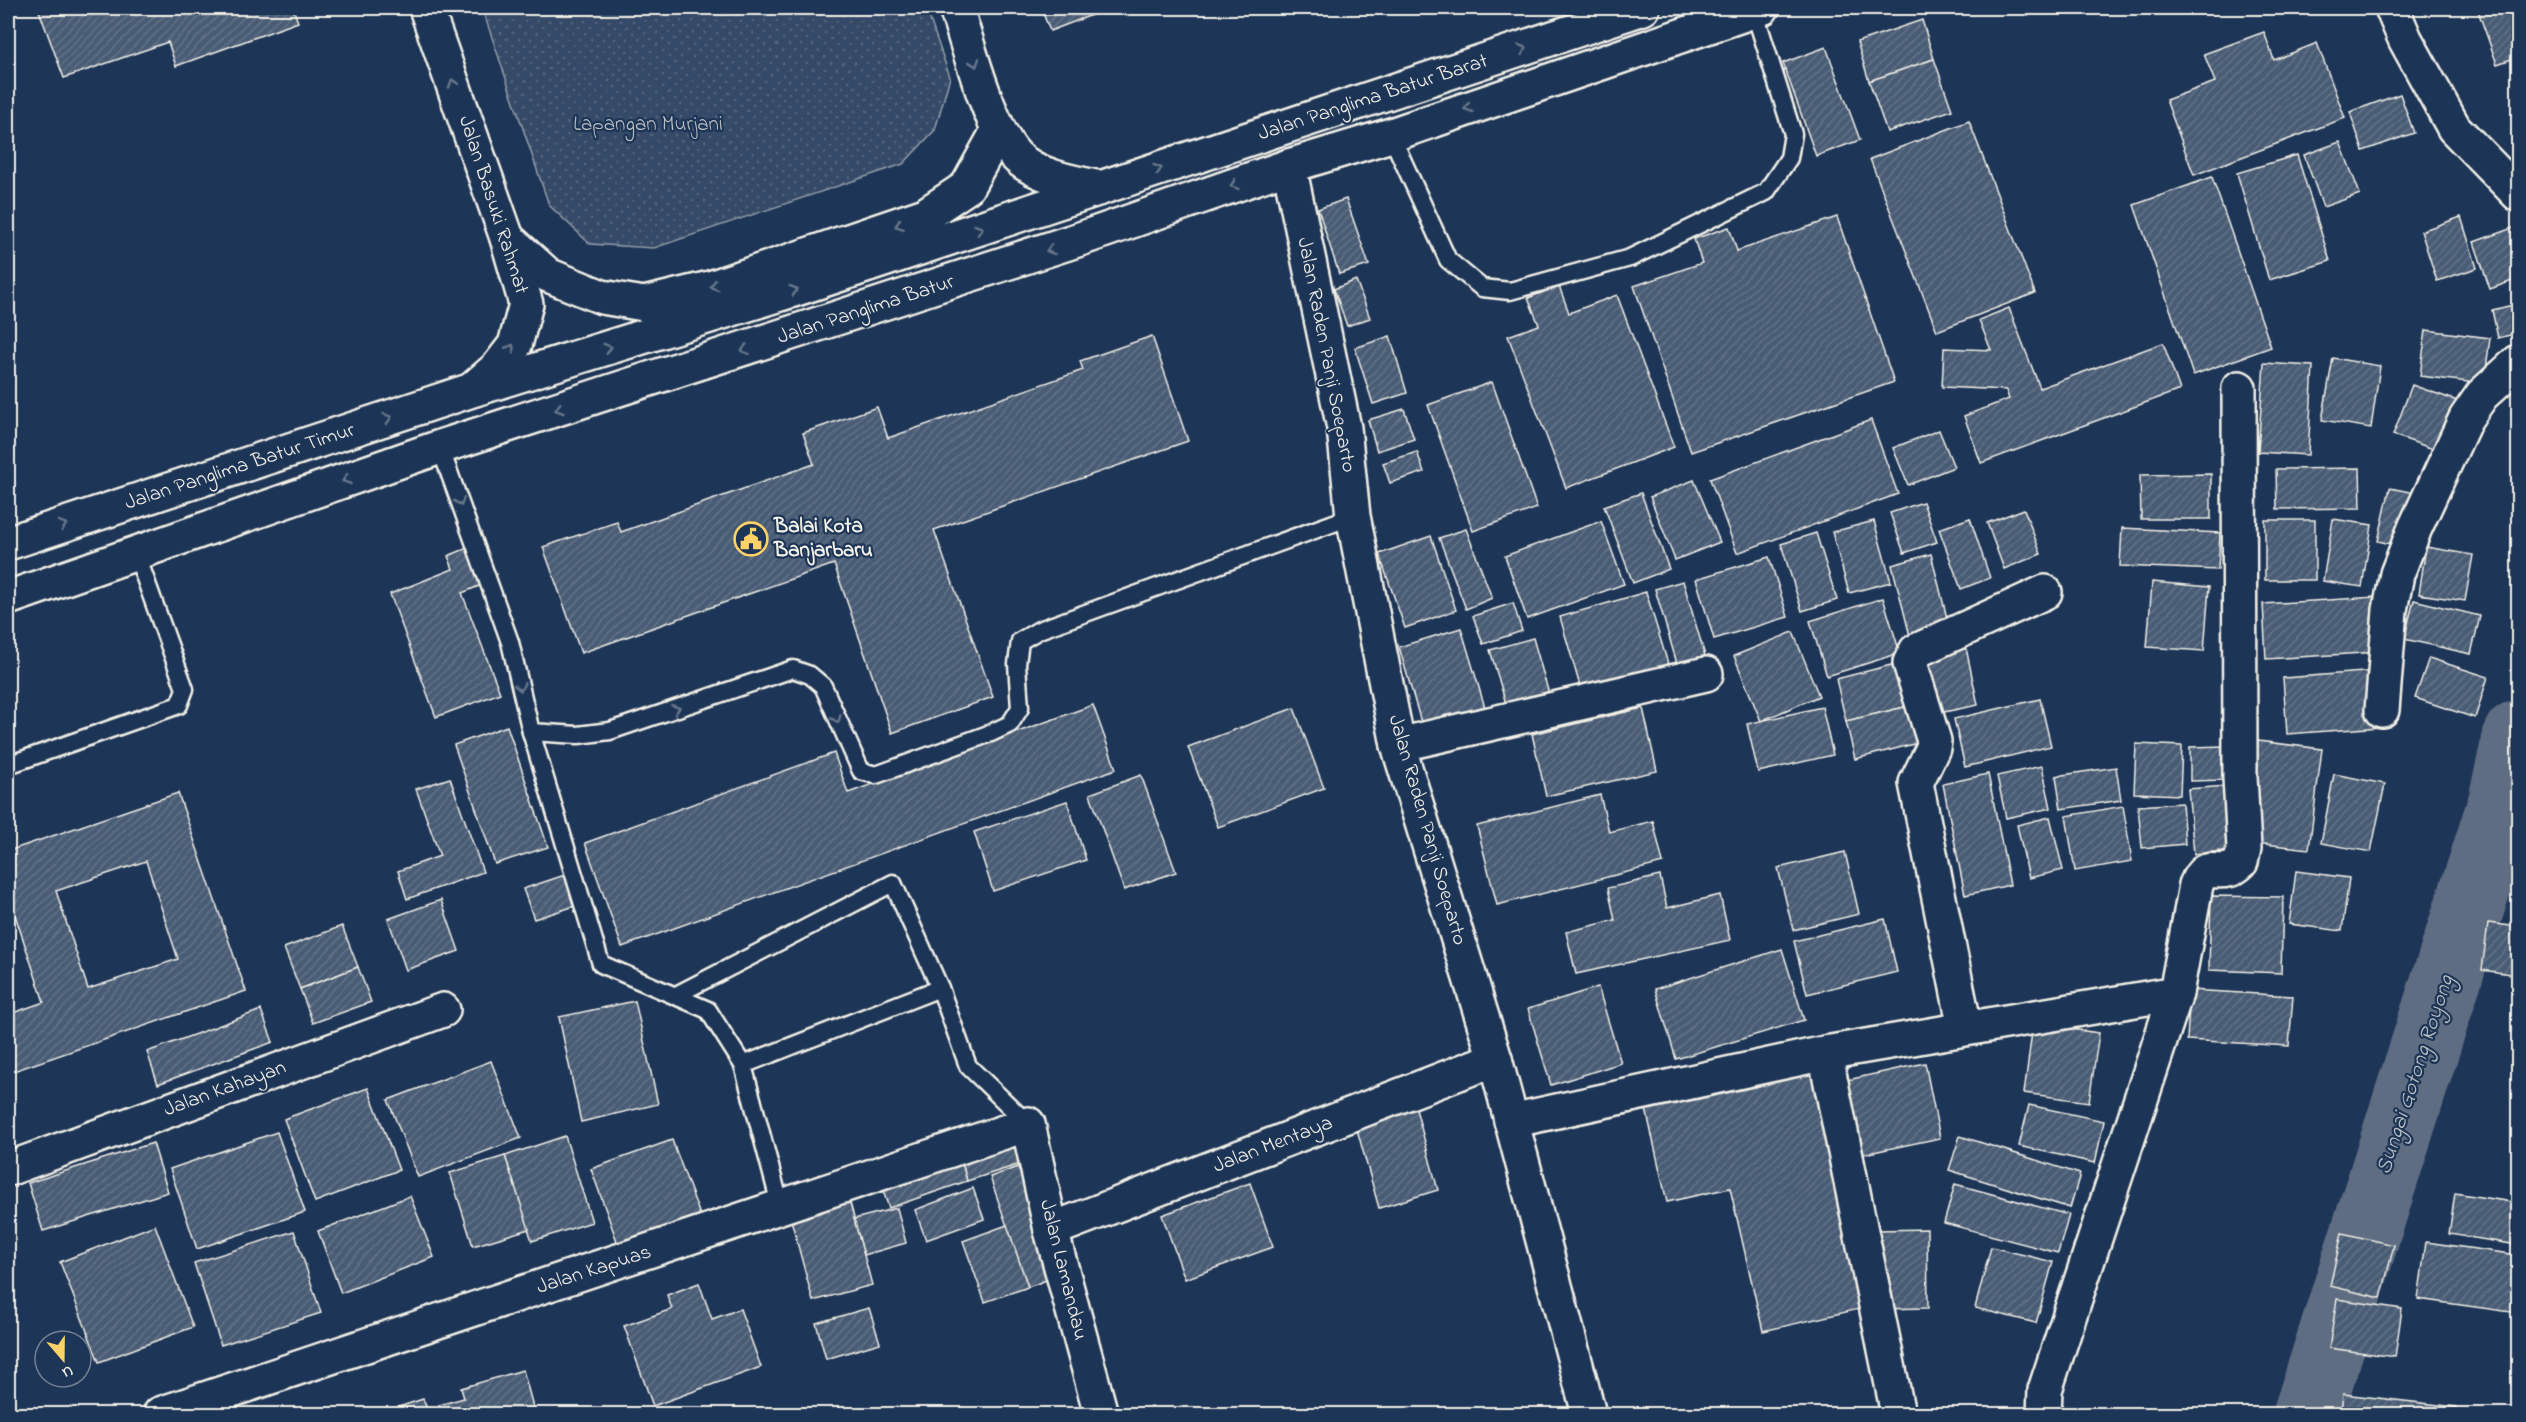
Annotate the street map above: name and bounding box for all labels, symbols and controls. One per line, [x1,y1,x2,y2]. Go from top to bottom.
one-way arrow [1517,43,1527,56]
street label: Jalan Panglima Batur Barat [1254,47,1492,151]
one-way arrow [967,57,980,68]
one-way arrow [448,79,461,89]
one-way arrow [1463,101,1474,114]
park label: Lapangan Murjani [573,110,723,142]
street label: Jalan Basuki Rahmat [450,112,536,298]
one-way arrow [1152,164,1163,177]
one-way arrow [1229,178,1240,191]
one-way arrow [895,218,906,230]
one-way arrow [973,224,984,236]
street label: Jalan Raden Panji Soeparto [1289,235,1364,475]
one-way arrow [1045,242,1056,255]
street label: Jalan Panglima Batur [774,267,959,355]
one-way arrow [709,279,720,291]
one-way arrow [788,285,799,297]
one-way arrow [740,342,751,355]
one-way arrow [602,343,613,355]
one-way arrow [504,344,516,354]
one-way arrow [554,402,565,414]
one-way arrow [382,412,393,425]
street label: Jalan Panglima Batur Timur [121,415,360,520]
one-way arrow [341,472,351,485]
one-way arrow [452,496,465,507]
place label: Balai Kota Banjarbaru [773,512,873,566]
one-way arrow [57,520,68,532]
public building icon: Balai Kota Banjarbaru [733,521,769,557]
one-way arrow [513,682,526,692]
one-way arrow [670,703,680,716]
street label: Jalan Raden Panji Soeparto [1380,711,1474,949]
one-way arrow [830,712,842,723]
water label: Sungai Gotong Royong [2369,970,2464,1179]
street label: Jalan Kahayan [160,1053,291,1127]
street label: Jalan Mentaya [1209,1108,1338,1183]
street label: Jalan Lamandau [1031,1196,1095,1344]
street label: Jalan Kapuas [533,1237,655,1303]
north arrow [33,1329,93,1389]
text: U [59,1358,76,1384]

